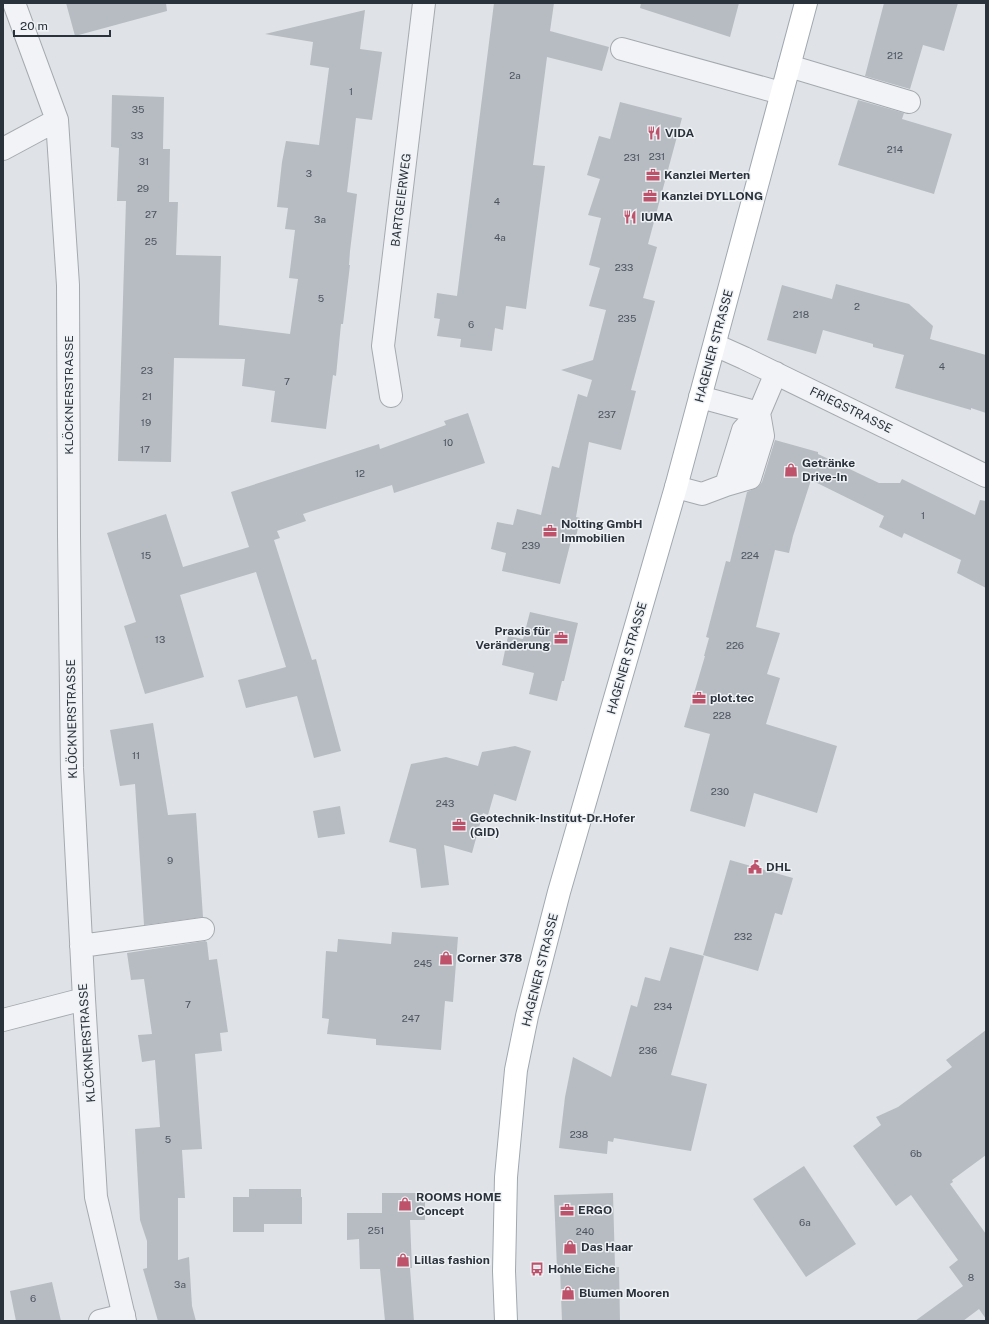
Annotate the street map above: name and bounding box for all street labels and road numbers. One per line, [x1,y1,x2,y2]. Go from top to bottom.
street label: BARTGEIERWEG [388,152,414,248]
street label: HAGENER STRASSE [692,288,736,404]
street label: KLÖCKNERSTRASSE [62,335,76,455]
street label: FRIEGSTRASSE [808,384,894,436]
street label: HAGENER STRASSE [604,600,650,716]
street label: KLÖCKNERSTRASSE [64,659,80,779]
street label: HAGENER STRASSE [519,912,561,1028]
street label: KLÖCKNERSTRASSE [76,983,98,1103]

